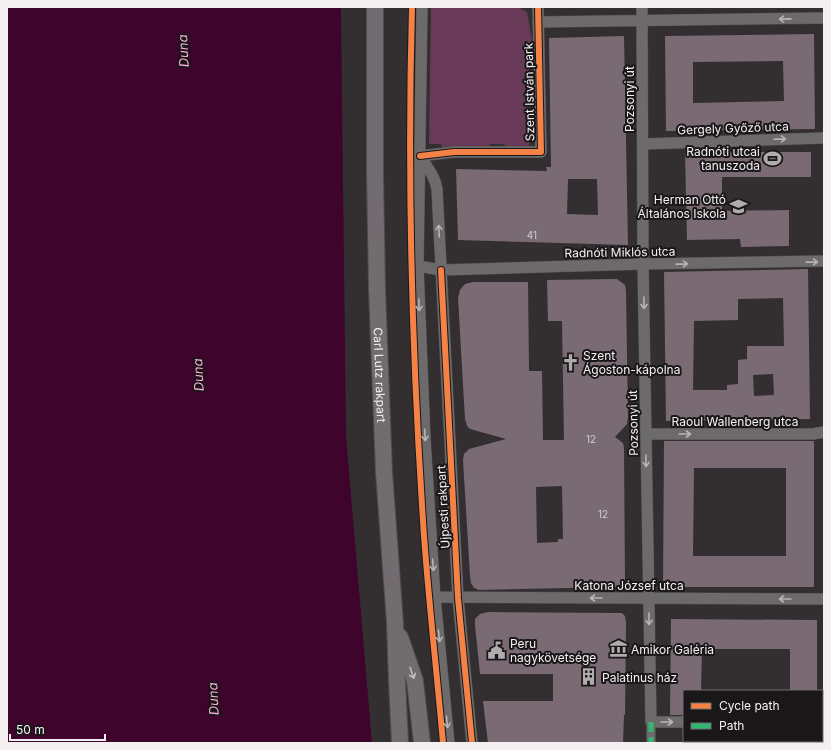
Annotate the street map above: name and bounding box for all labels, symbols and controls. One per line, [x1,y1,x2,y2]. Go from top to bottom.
one-way arrow [779,15,792,22]
water label: Duna [174,34,192,68]
street label: Szent István park [521,42,537,141]
street label: Pozsonyi út [622,66,637,132]
street label: Gergely Győző utca [677,119,789,137]
one-way arrow [773,136,786,143]
place label: Radnóti utcai tanuszoda [686,144,760,173]
sports icon: Radnóti utcai tanuszoda [763,148,783,168]
place label: Herman Ottó Általános Iskola [638,192,726,221]
school or university icon: Herman Ottó Általános Iskola [729,196,749,216]
one-way arrow [436,225,443,238]
house number: 41 [527,229,537,241]
street label: Radnóti Miklós utca [564,244,676,260]
one-way arrow [805,258,818,265]
one-way arrow [675,260,688,268]
one-way arrow [640,296,648,309]
one-way arrow [416,298,423,311]
street label: Carl Lutz rakpart [371,327,390,423]
place label: Szent Ágoston-kápolna [583,348,680,377]
church icon: Szent Ágoston-kápolna [560,352,580,372]
water label: Duna [189,358,207,392]
street label: Pozsonyi út [625,390,641,456]
street label: Raoul Wallenberg utca [672,414,798,429]
one-way arrow [421,428,428,441]
one-way arrow [678,430,691,438]
house number: 12 [586,433,596,445]
one-way arrow [642,454,650,467]
street label: Újpesti rakpart [433,465,453,549]
house number: 12 [598,508,608,520]
one-way arrow [429,558,436,571]
street label: Katona József utca [574,578,684,593]
one-way arrow [590,594,603,602]
one-way arrow [779,595,792,603]
one-way arrow [645,612,653,625]
one-way arrow [435,629,442,642]
place label: Peru nagykövetsége [510,636,596,665]
museum icon: Amikor Galéria [608,639,628,659]
public building icon: Peru nagykövetsége [487,640,507,660]
place label: Amikor Galéria [631,642,714,657]
one-way arrow [409,666,417,678]
building icon: Palatinus ház [579,667,599,687]
place label: Palatinus ház [602,670,677,685]
water label: Duna [204,682,222,716]
legend [683,690,823,742]
text: Cycle path [719,698,780,713]
one-way arrow [443,715,451,728]
scale bar [10,716,105,742]
one-way arrow [660,718,673,726]
text: Path [719,718,744,733]
text: 50 m [16,722,45,737]

